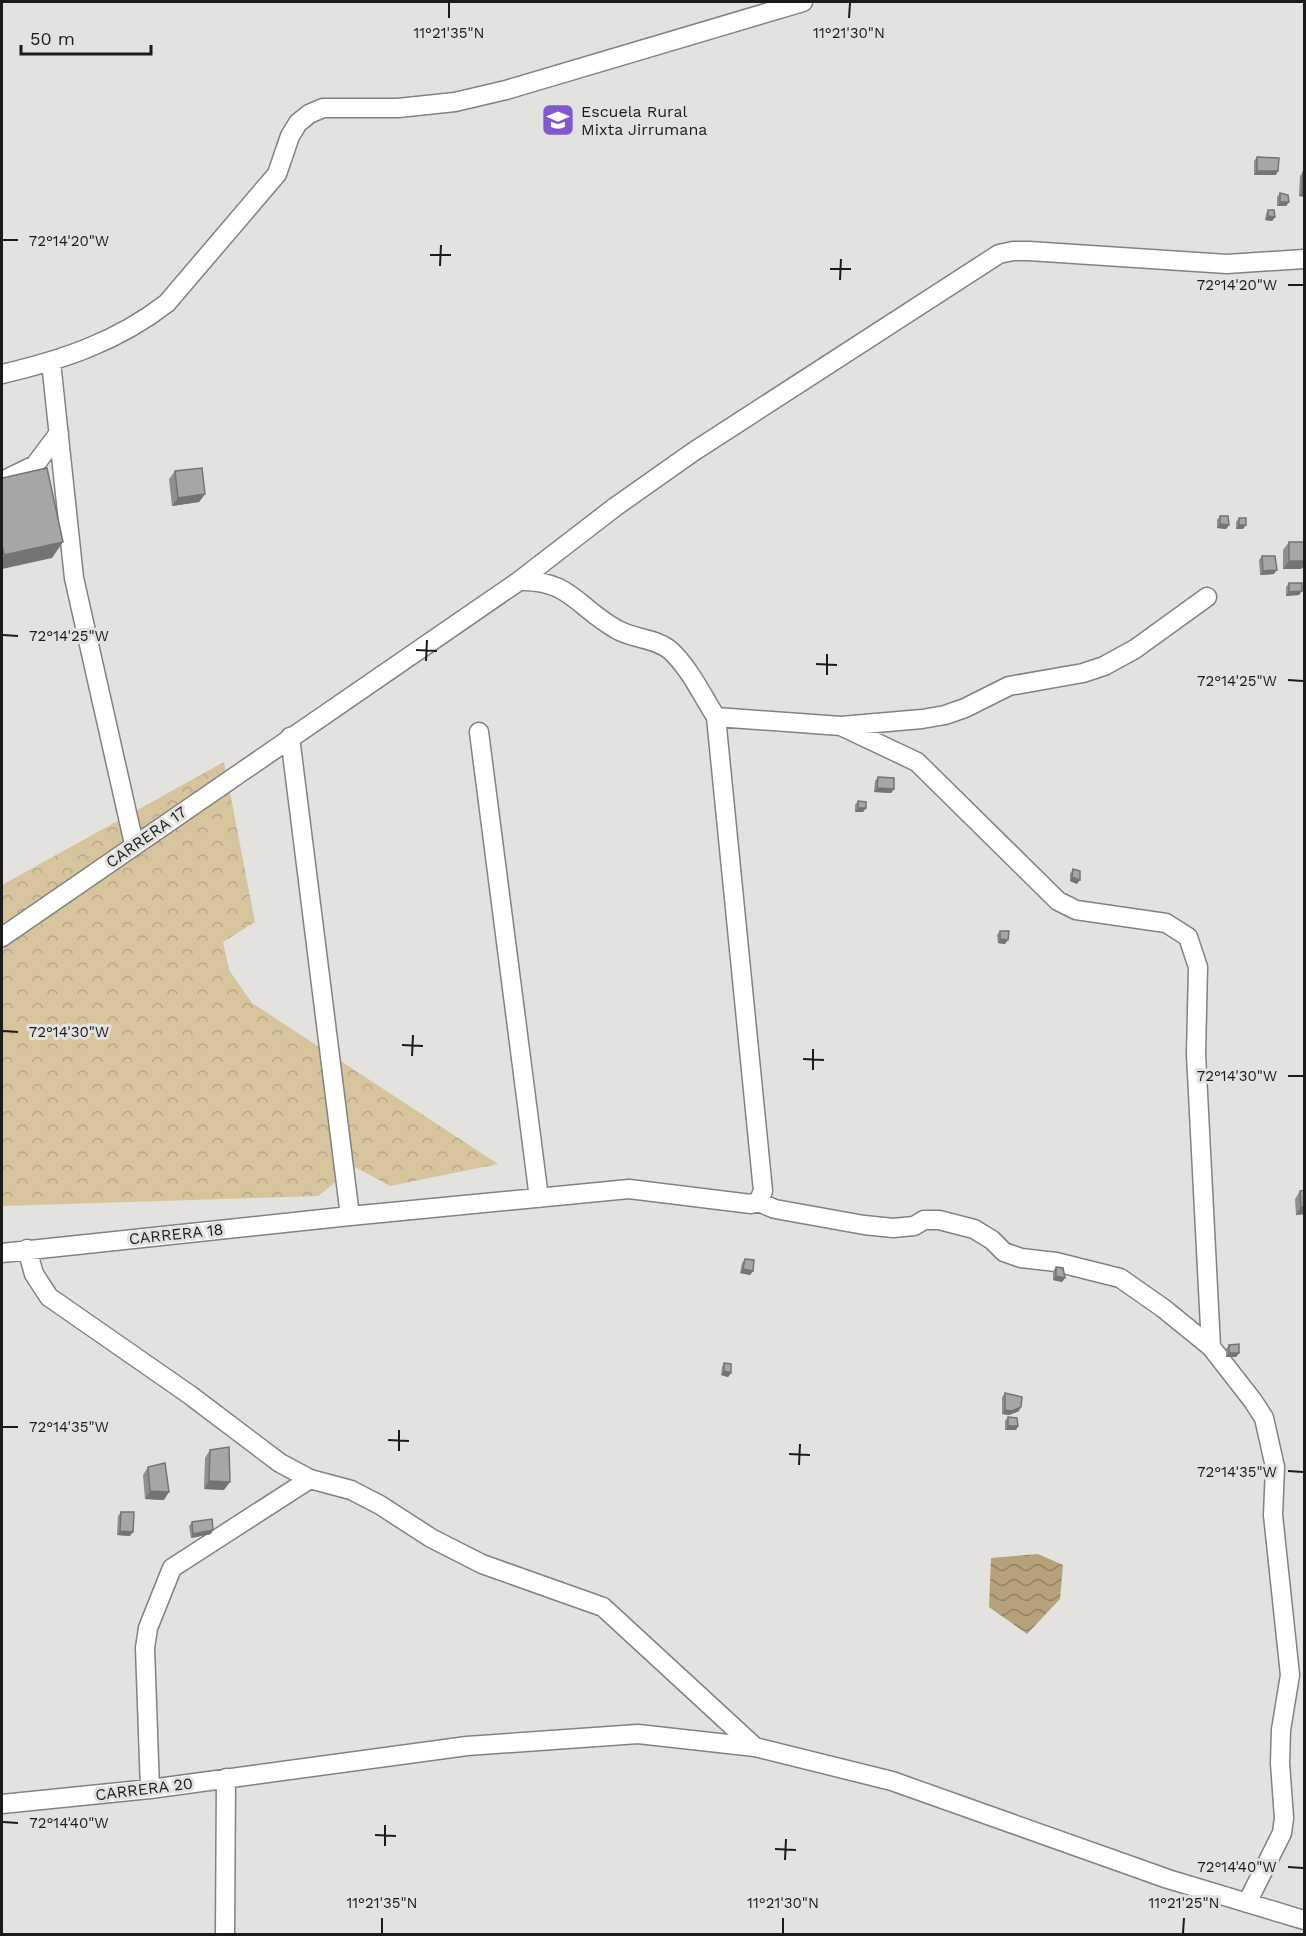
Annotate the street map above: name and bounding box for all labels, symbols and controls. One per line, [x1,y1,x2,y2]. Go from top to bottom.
scale bar [21,18,152,56]
text: 11°21'35"N [413,24,485,42]
text: 11°21'30"N [813,24,885,42]
text: 50 m [30,28,75,49]
school or university icon: Escuela Rural Mixta Jirrumana [540,102,576,138]
place label: Escuela Rural Mixta Jirrumana [581,102,707,139]
text: 72°14'20"W [29,232,109,250]
text: 72°14'20"W [1197,276,1277,294]
text: 72°14'25"W [29,627,109,645]
text: 72°14'25"W [1197,672,1277,690]
street label: CARRERA 17 [102,802,190,872]
text: 72°14'30"W [29,1023,109,1041]
text: 72°14'30"W [1197,1067,1277,1085]
street label: CARRERA 18 [128,1220,224,1248]
text: 72°14'35"W [29,1418,109,1436]
text: 72°14'35"W [1197,1463,1277,1481]
street label: CARRERA 20 [94,1774,194,1804]
text: 72°14'40"W [29,1814,109,1832]
text: 72°14'40"W [1197,1858,1277,1876]
text: 11°21'35"N [346,1894,418,1912]
text: 11°21'30"N [747,1894,819,1912]
text: 11°21'25"N [1148,1894,1220,1912]

